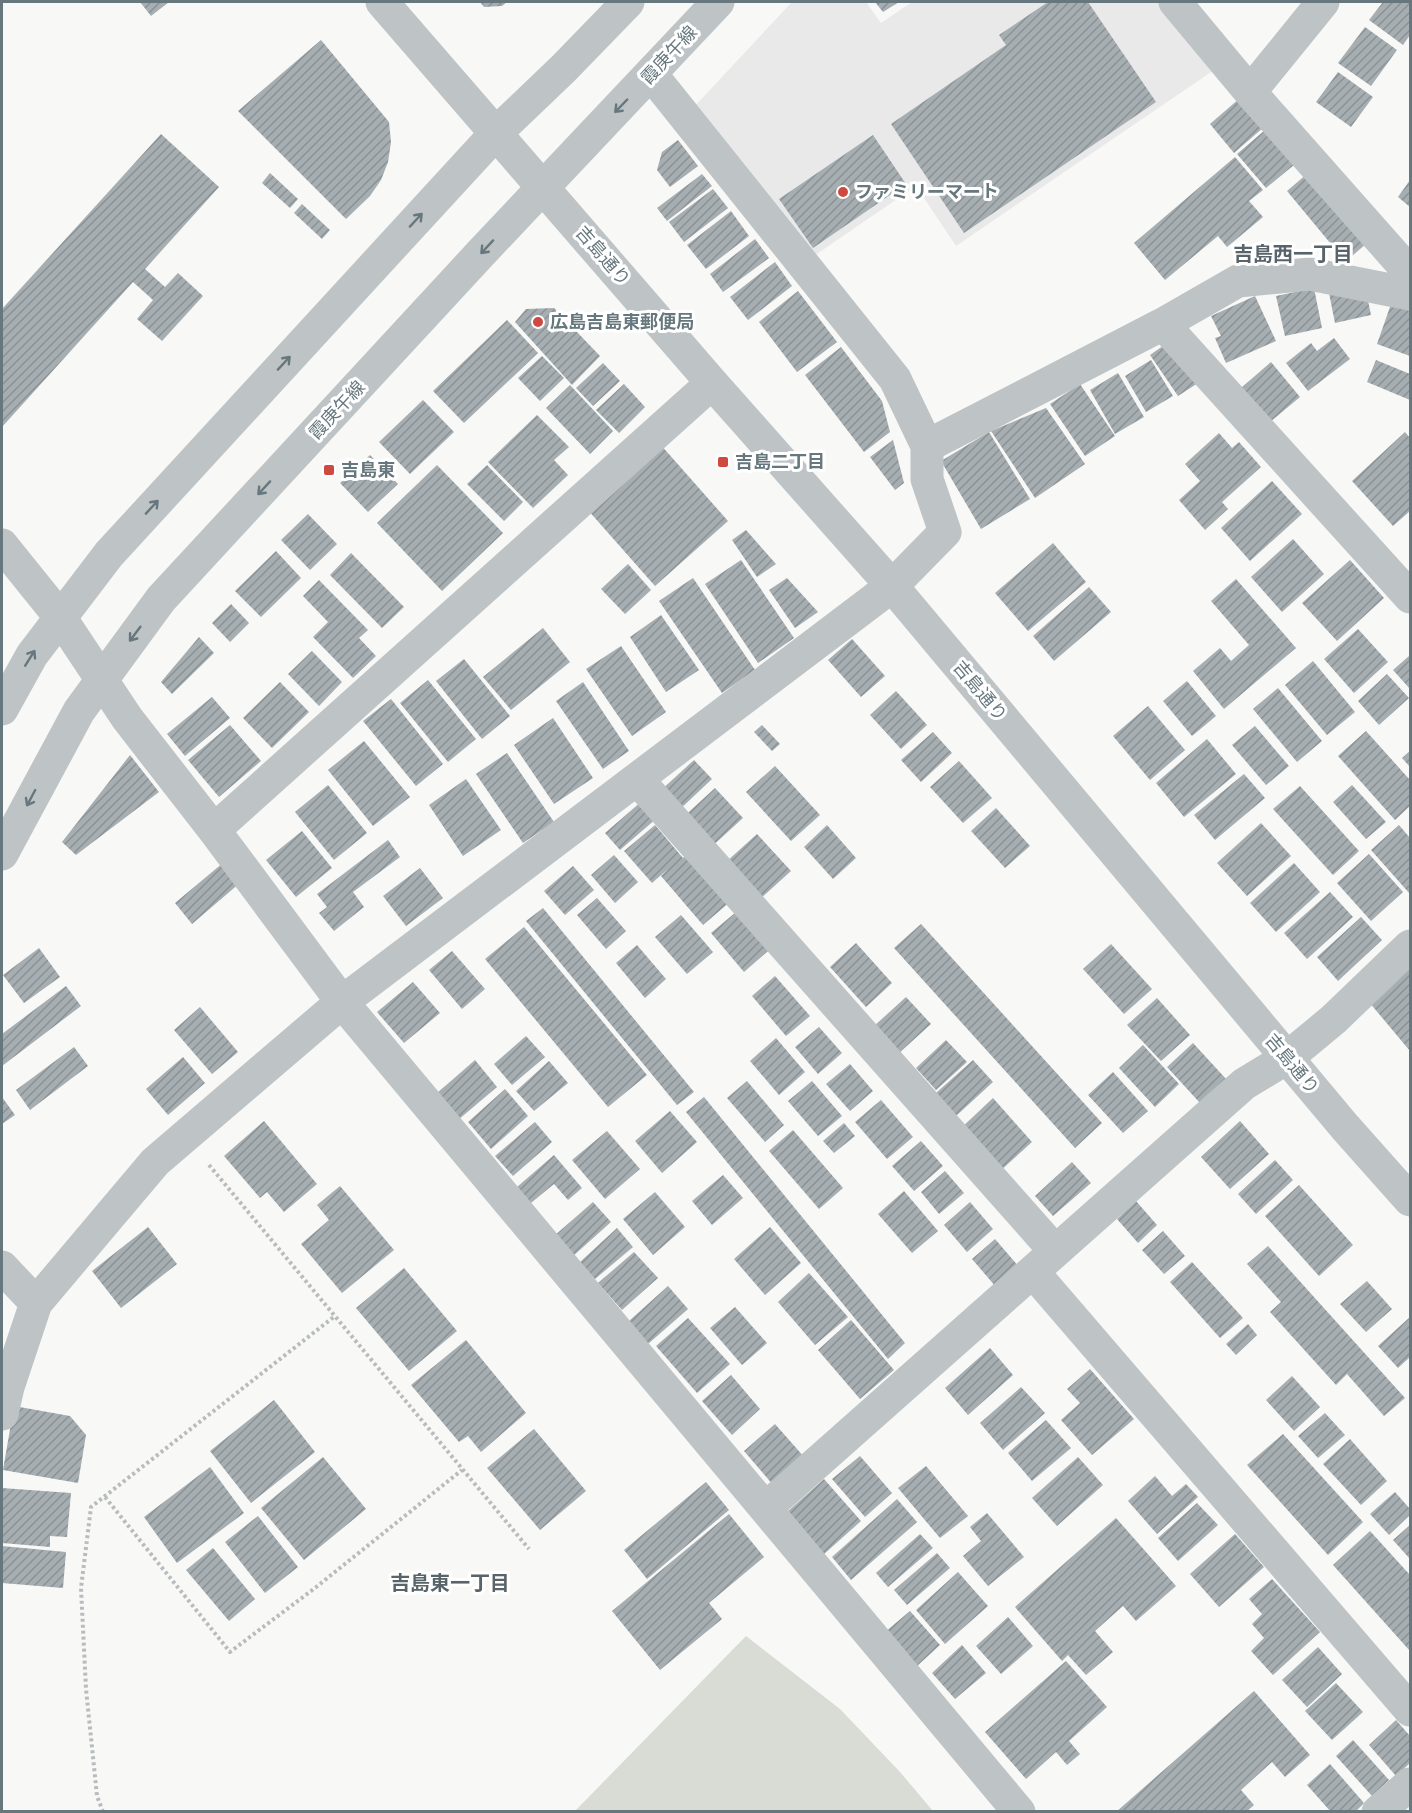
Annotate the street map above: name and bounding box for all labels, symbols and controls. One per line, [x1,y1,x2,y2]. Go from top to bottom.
street label: 霞庚午線 [636,21,702,89]
one-way arrow [614,98,628,113]
place label: ファミリーマート [855,181,999,203]
marker: ファミリーマート [836,185,850,199]
one-way arrow [409,212,423,227]
street label: 吉島通り [571,222,635,290]
one-way arrow [480,240,494,255]
district label: 吉島西一丁目 [1233,242,1353,266]
place label: 広島吉島東郵便局 [550,311,694,333]
marker: 広島吉島東郵便局 [531,315,545,329]
one-way arrow [277,356,291,371]
street label: 霞庚午線 [304,376,370,444]
place label: 吉島二丁目 [735,451,825,473]
marker: 吉島二丁目 [716,455,730,469]
place label: 吉島東 [341,459,395,481]
marker: 吉島東 [322,463,336,477]
one-way arrow [257,480,271,495]
one-way arrow [145,499,159,514]
one-way arrow [129,626,142,642]
one-way arrow [24,650,37,667]
street label: 吉島通り [948,656,1012,726]
one-way arrow [25,789,36,807]
street label: 吉島通り [1260,1029,1324,1099]
district label: 吉島東一丁目 [390,1571,510,1595]

